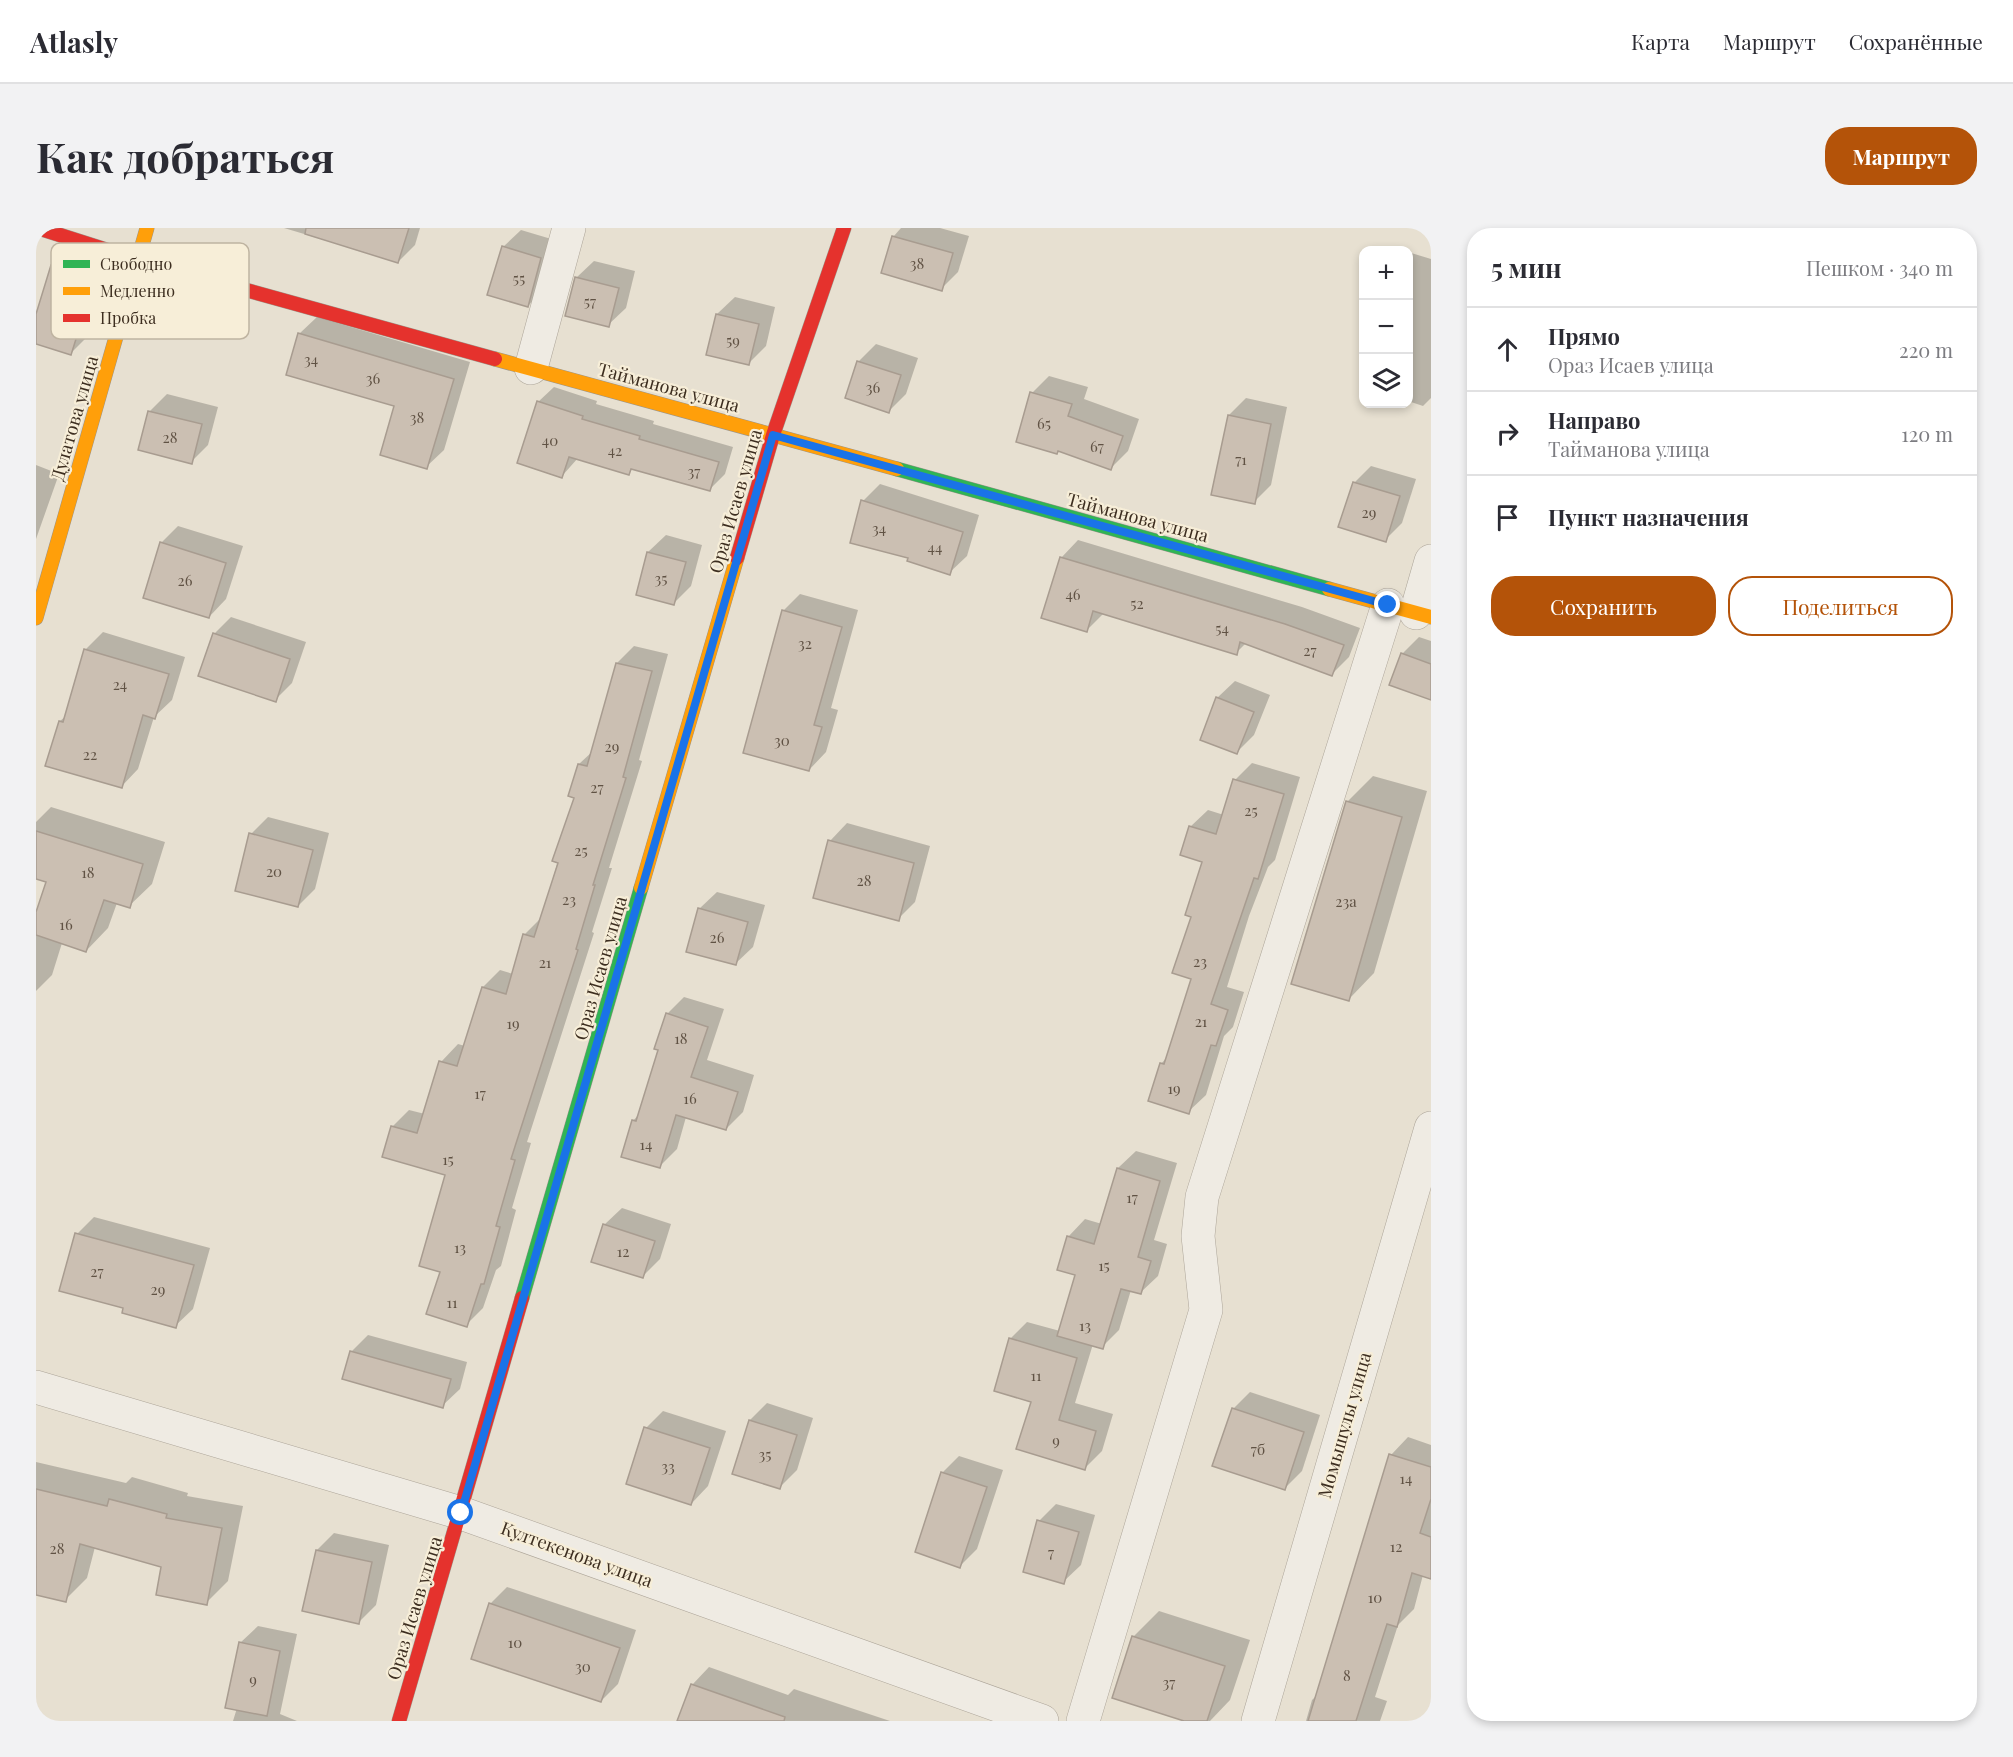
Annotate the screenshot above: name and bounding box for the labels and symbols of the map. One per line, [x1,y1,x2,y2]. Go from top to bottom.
legend [51,243,249,339]
text: Свободно [100,253,172,274]
house number: 38 [910,253,924,273]
house number: 55 [513,268,525,288]
text: Медленно [100,280,175,301]
house number: 57 [584,291,596,311]
text: Пробка [100,307,156,328]
house number: 59 [726,330,740,350]
house number: 34 [304,349,318,369]
street label: Дулатова улица [45,353,103,483]
street label: Тайманова улица [596,357,742,417]
house number: 36 [366,368,380,388]
house number: 36 [866,377,880,397]
house number: 38 [410,407,424,427]
house number: 65 [1037,413,1051,433]
street label: Ораз Исаев улица [703,426,767,576]
house number: 28 [163,427,178,447]
house number: 40 [542,430,558,450]
house number: 67 [1090,436,1104,456]
house number: 42 [608,440,622,460]
house number: 71 [1235,449,1247,469]
house number: 37 [688,461,700,481]
street label: Тайманова улица [1065,487,1211,547]
house number: 29 [1362,502,1376,522]
house number: 34 [872,518,886,538]
house number: 44 [928,537,942,557]
house number: 35 [655,568,668,588]
house number: 26 [178,570,193,590]
house number: 46 [1065,584,1081,604]
route end [1374,591,1400,617]
house number: 52 [1130,593,1144,613]
house number: 54 [1215,618,1229,638]
house number: 32 [798,633,812,653]
house number: 27 [1303,640,1317,660]
house number: 24 [113,674,127,694]
house number: 30 [774,730,790,750]
house number: 29 [605,736,619,756]
house number: 22 [83,744,97,764]
house number: 27 [590,777,604,797]
house number: 25 [1244,800,1258,820]
house number: 25 [574,840,588,860]
house number: 20 [266,861,282,881]
house number: 18 [81,862,95,882]
house number: 28 [857,870,872,890]
house number: 23 [562,889,576,909]
house number: 23а [1335,891,1357,911]
street label: Ораз Исаев улица [568,893,632,1043]
house number: 16 [59,914,73,934]
house number: 26 [710,927,725,947]
house number: 23 [1193,951,1207,971]
house number: 21 [539,952,552,972]
house number: 21 [1195,1011,1208,1031]
house number: 19 [506,1013,520,1033]
house number: 18 [674,1028,688,1048]
house number: 19 [1167,1078,1181,1098]
house number: 17 [474,1083,486,1103]
house number: 16 [683,1088,697,1108]
house number: 14 [640,1134,652,1154]
house number: 15 [442,1149,454,1169]
house number: 17 [1126,1187,1138,1207]
house number: 13 [454,1237,466,1257]
house number: 12 [617,1241,629,1261]
house number: 15 [1098,1255,1110,1275]
house number: 27 [90,1261,104,1281]
house number: 29 [151,1279,165,1299]
house number: 11 [446,1292,458,1312]
house number: 13 [1079,1315,1091,1335]
street label: Момышулы улица [1312,1349,1376,1501]
house number: 11 [1030,1365,1042,1385]
house number: 9 [1052,1430,1060,1450]
house number: 7б [1251,1439,1265,1459]
house number: 35 [759,1444,772,1464]
house number: 33 [661,1456,675,1476]
house number: 14 [1400,1468,1412,1488]
route start [447,1499,473,1525]
street label: Култекенова улица [498,1515,656,1593]
street label: Ораз Исаев улица [381,1533,447,1683]
house number: 12 [1390,1536,1402,1556]
house number: 28 [50,1538,65,1558]
house number: 7 [1048,1542,1054,1562]
house number: 10 [1368,1587,1382,1607]
house number: 10 [508,1632,522,1652]
house number: 30 [575,1656,591,1676]
house number: 8 [1343,1665,1351,1685]
house number: 9 [249,1669,257,1689]
house number: 37 [1163,1672,1175,1692]

